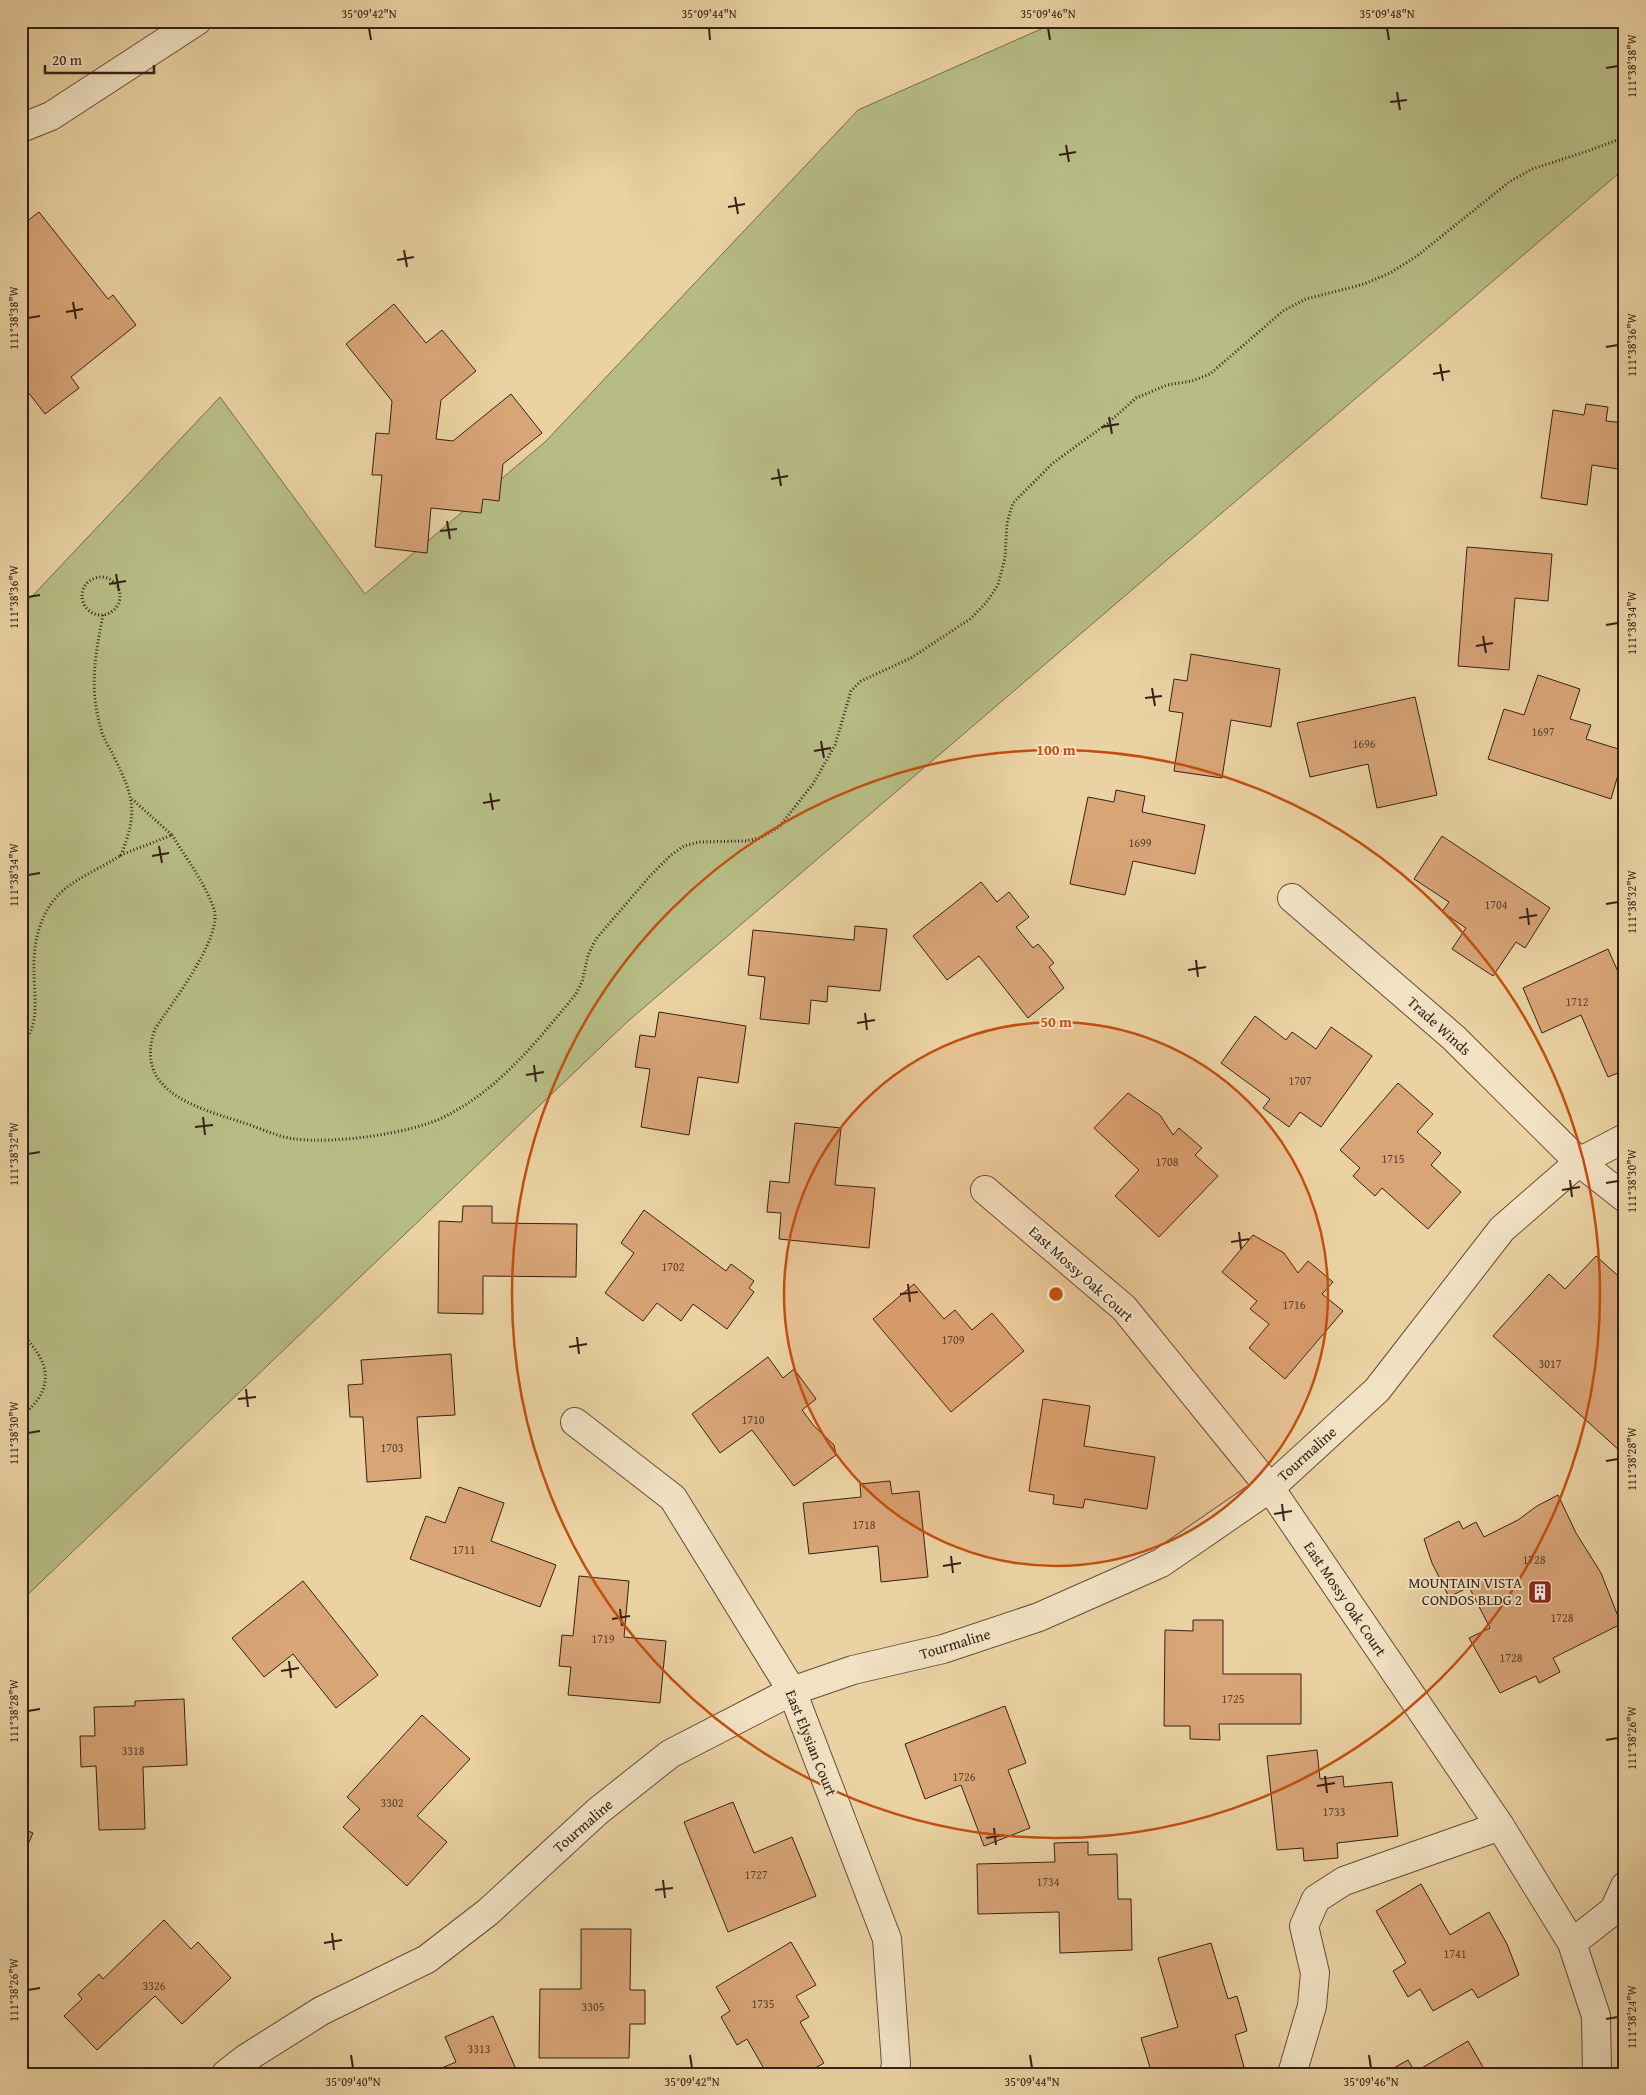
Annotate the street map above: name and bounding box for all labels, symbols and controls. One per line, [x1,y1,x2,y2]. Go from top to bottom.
text: 35°09'42"N [341,5,397,22]
text: 35°09'44"N [681,5,737,22]
text: 35°09'46"N [1020,5,1076,22]
text: 35°09'48"N [1359,5,1415,22]
text: 111°38'38"W [1623,34,1640,98]
scale bar [45,42,154,74]
text: 20 m [52,49,83,70]
text: 111°38'38"W [5,286,22,350]
text: 111°38'36"W [1623,313,1640,377]
text: 111°38'36"W [5,565,22,629]
text: 111°38'34"W [1623,591,1640,655]
house number: 1697 [1531,723,1555,740]
house number: 1696 [1352,735,1376,752]
text: 100 m [1036,739,1076,760]
house number: 1699 [1128,834,1152,851]
text: 111°38'34"W [5,843,22,907]
text: 111°38'32"W [1623,870,1640,934]
house number: 1704 [1484,896,1508,913]
street label: Trade Winds [1403,991,1476,1060]
house number: 1712 [1565,993,1589,1010]
text: 50 m [1040,1011,1072,1032]
house number: 1707 [1288,1072,1312,1089]
text: 111°38'32"W [5,1122,22,1186]
text: 111°38'30"W [1623,1149,1640,1213]
house number: 1715 [1381,1150,1405,1167]
house number: 1708 [1155,1153,1179,1170]
street label: East Mossy Oak Court [1024,1221,1139,1327]
house number: 1702 [661,1258,685,1275]
centre of rings [1047,1285,1065,1303]
house number: 1716 [1282,1296,1306,1313]
house number: 1709 [941,1331,965,1348]
house number: 3017 [1538,1355,1562,1372]
text: 111°38'30"W [5,1401,22,1465]
house number: 1710 [741,1411,765,1428]
street label: Tourmaline [1273,1421,1341,1486]
text: 111°38'28"W [1623,1427,1640,1491]
house number: 1703 [380,1439,404,1456]
house number: 1718 [852,1516,876,1533]
street label: East Mossy Oak Court [1299,1537,1392,1661]
house number: 1711 [452,1541,476,1558]
house number: 1728 [1522,1551,1546,1568]
place label: MOUNTAIN VISTA CONDOS BLDG 2 [1408,1572,1522,1610]
building icon: MOUNTAIN VISTA CONDOS BLDG 2 [1527,1579,1553,1605]
house number: 1728 [1550,1609,1574,1626]
street label: Tourmaline [917,1623,993,1664]
house number: 1719 [591,1630,615,1647]
house number: 1728 [1499,1649,1523,1666]
text: 111°38'28"W [5,1679,22,1743]
street label: East Elysian Court [781,1687,843,1800]
house number: 1725 [1221,1690,1245,1707]
text: 111°38'26"W [1623,1706,1640,1770]
house number: 3318 [121,1742,145,1759]
house number: 1726 [952,1768,976,1785]
house number: 3302 [380,1794,404,1811]
street label: Tourmaline [548,1794,617,1857]
house number: 1733 [1322,1803,1346,1820]
house number: 1727 [744,1866,768,1883]
house number: 1734 [1036,1873,1060,1890]
house number: 1741 [1443,1945,1467,1962]
text: 111°38'26"W [5,1958,22,2022]
house number: 3326 [142,1977,166,1994]
text: 111°38'24"W [1623,1985,1640,2049]
house number: 1735 [751,1995,775,2012]
house number: 3305 [581,1998,605,2015]
house number: 3313 [467,2040,491,2057]
text: 35°09'40"N [325,2073,381,2090]
text: 35°09'42"N [664,2073,720,2090]
text: 35°09'44"N [1004,2073,1060,2090]
text: 35°09'46"N [1343,2073,1399,2090]

